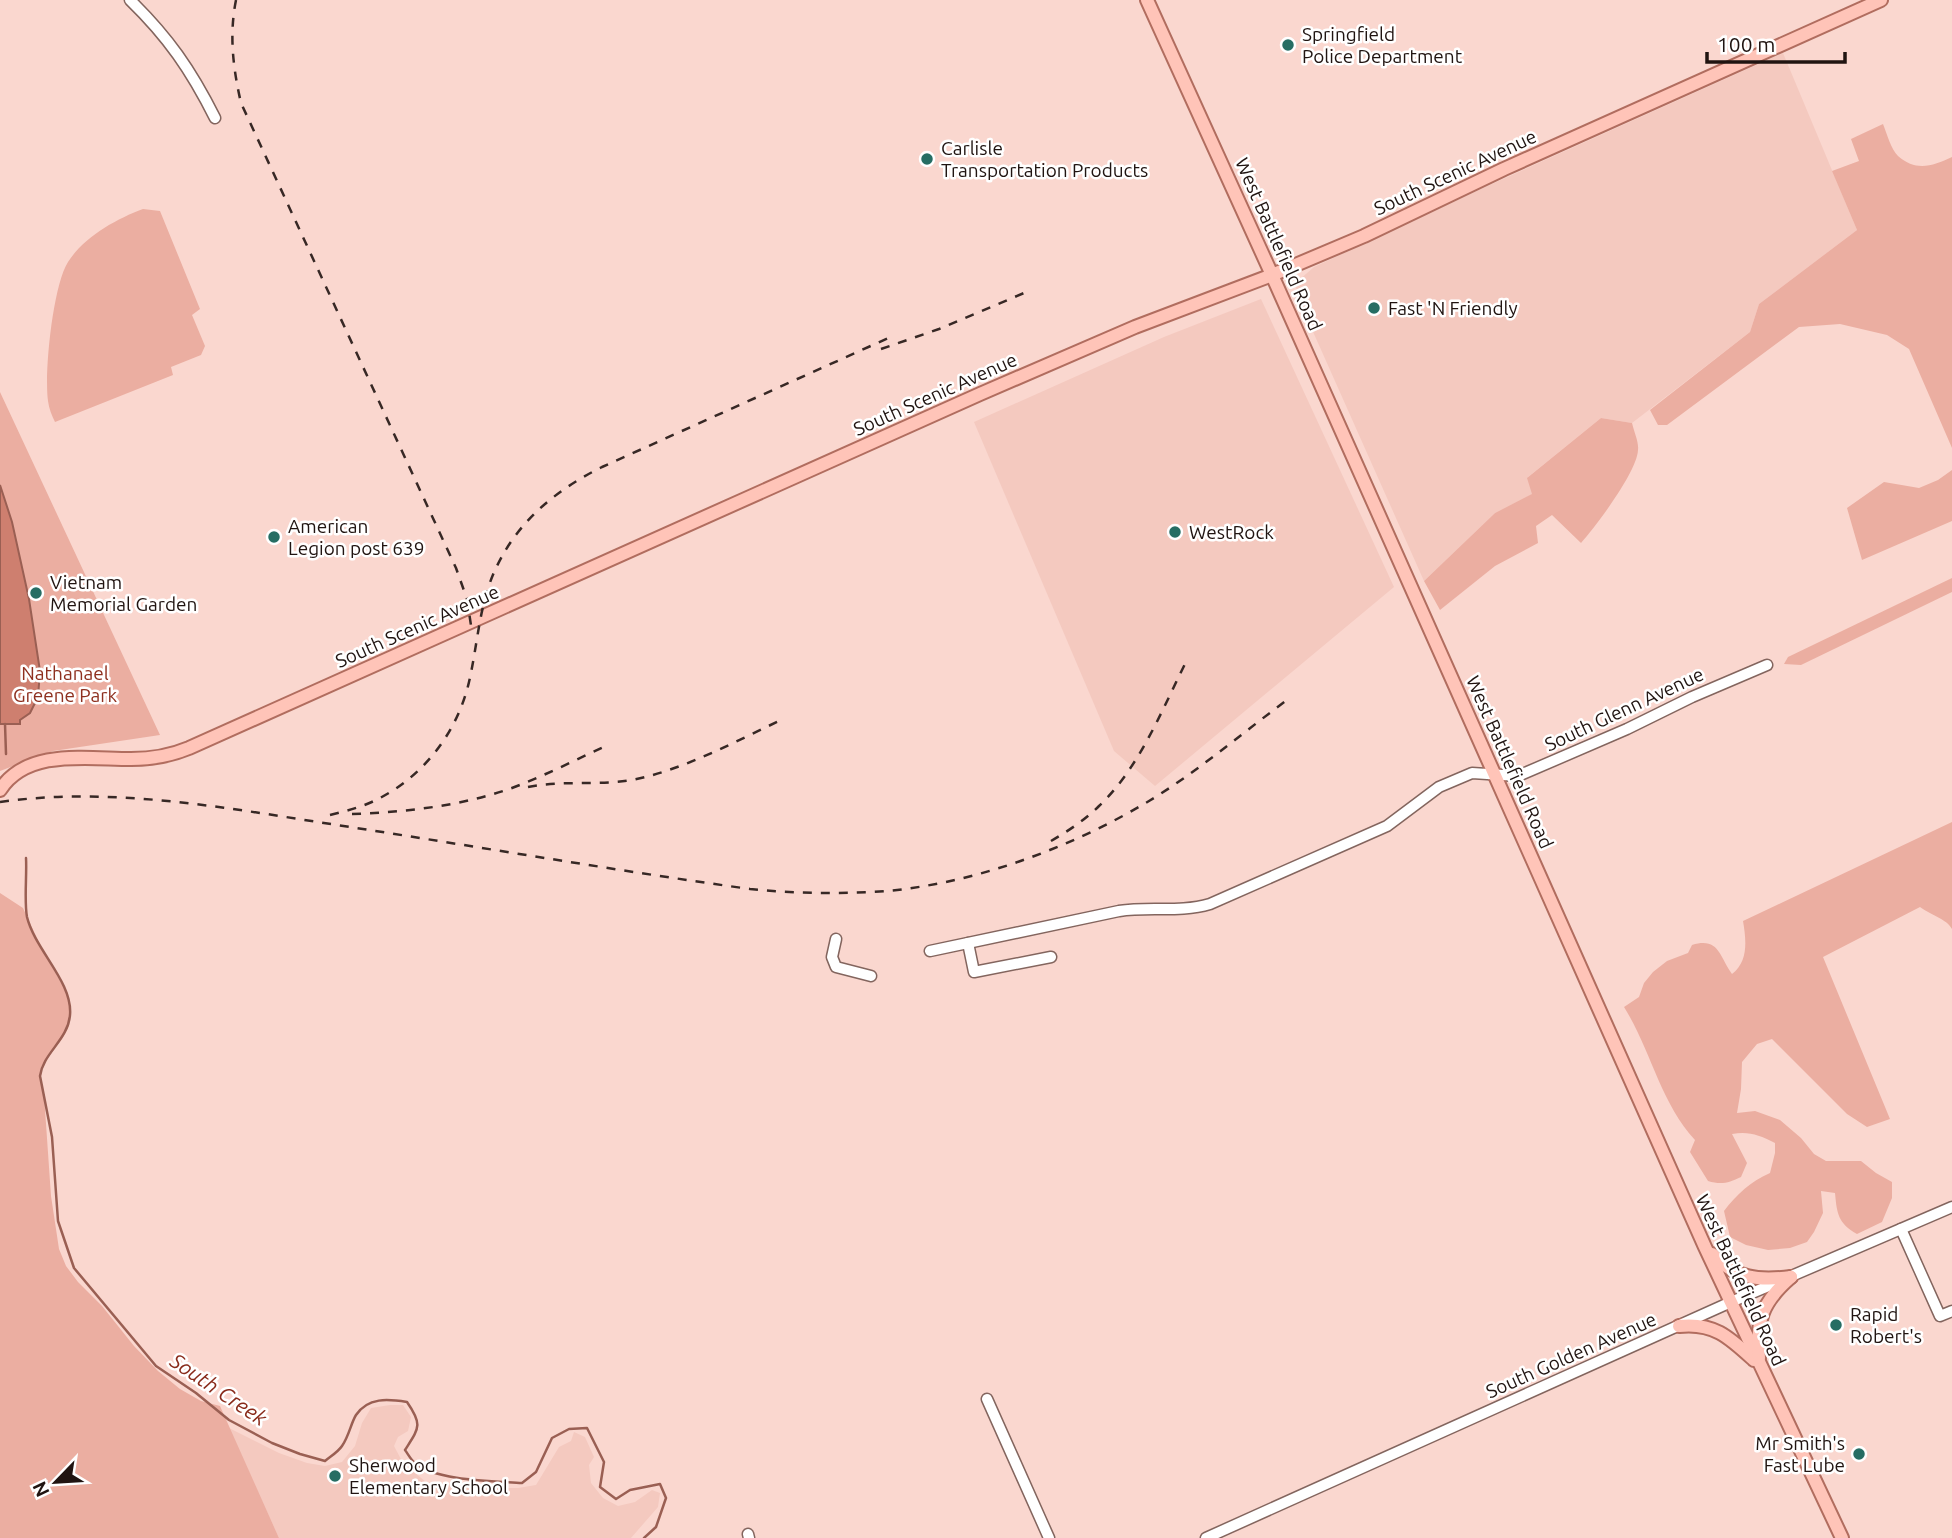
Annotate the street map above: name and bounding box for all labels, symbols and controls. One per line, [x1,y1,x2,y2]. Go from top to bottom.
scale bar [1707,21,1845,65]
place label: Springfield Police Department [1302,23,1463,67]
text: 100 m [1717,32,1775,56]
marker: Springfield Police Department [1280,37,1296,53]
street label: South Scenic Avenue [1370,125,1540,219]
place label: Carlisle Transportation Products [941,137,1148,181]
marker: Carlisle Transportation Products [919,151,935,167]
street label: West Battlefield Road [1231,154,1327,334]
place label: Fast 'N Friendly [1388,297,1518,319]
marker: Fast 'N Friendly [1366,300,1382,316]
street label: South Scenic Avenue [850,348,1020,440]
place label: American Legion post 639 [288,515,424,559]
place label: WestRock [1189,521,1274,543]
marker: WestRock [1167,524,1183,540]
marker: American Legion post 639 [266,529,282,545]
place label: Vietnam Memorial Garden [50,571,197,615]
street label: South Scenic Avenue [332,580,502,672]
marker: Vietnam Memorial Garden [28,585,44,601]
park label: Nathanael Greene Park [13,662,117,706]
street label: South Glenn Avenue [1541,663,1707,755]
street label: West Battlefield Road [1462,672,1558,852]
street label: West Battlefield Road [1692,1191,1790,1369]
place label: Rapid Robert's [1850,1303,1922,1347]
street label: South Golden Avenue [1482,1308,1660,1402]
marker: Rapid Robert's [1828,1317,1844,1333]
water label: South Creek [165,1347,272,1430]
place label: Mr Smith's Fast Lube [1755,1432,1845,1476]
marker: Mr Smith's Fast Lube [1851,1446,1867,1462]
north arrow [21,1447,91,1517]
place label: Sherwood Elementary School [349,1454,508,1498]
marker: Sherwood Elementary School [327,1468,343,1484]
text: N [28,1478,54,1500]

